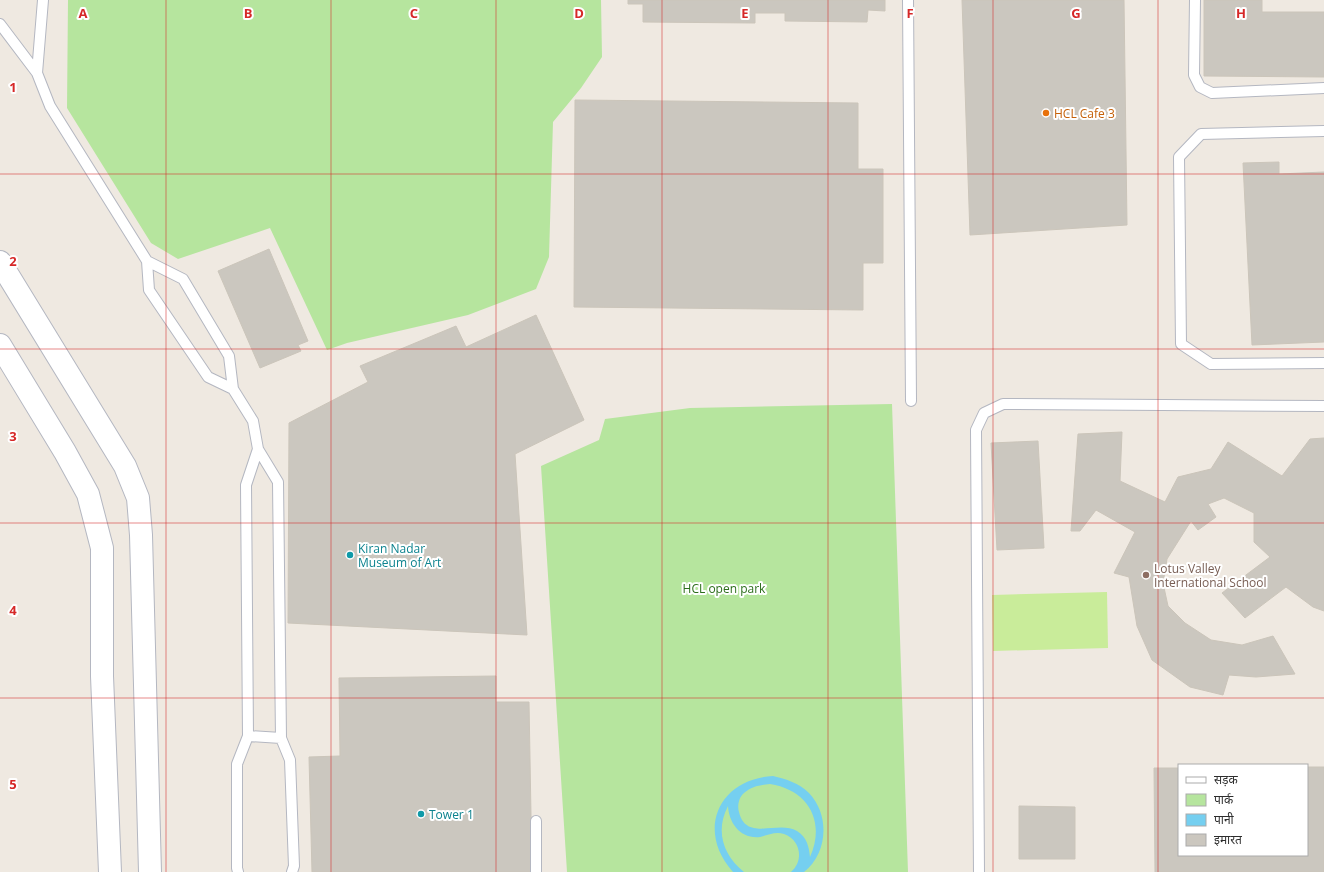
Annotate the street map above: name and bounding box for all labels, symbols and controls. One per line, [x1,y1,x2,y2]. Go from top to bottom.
text: A [79,4,88,22]
text: B [244,4,253,22]
text: C [410,4,418,22]
text: D [574,4,584,22]
text: E [741,4,749,22]
text: F [906,4,914,22]
text: G [1071,4,1081,22]
text: H [1236,4,1246,22]
text: 1 [9,78,17,96]
place label: HCL Cafe 3 [1054,105,1115,122]
marker: HCL Cafe 3 [1041,108,1051,118]
text: 2 [9,252,17,270]
text: 3 [9,427,17,445]
place label: Kiran Nadar Museum of Art [358,540,441,571]
marker: Kiran Nadar Museum of Art [345,550,355,560]
place label: Lotus Valley International School [1154,560,1267,591]
marker: Lotus Valley International School [1141,570,1151,580]
park label: HCL open park [683,580,766,597]
text: 4 [9,601,17,619]
legend [1178,764,1308,856]
text: सड़क [1214,771,1239,788]
text: 5 [9,775,17,793]
text: पार्क [1214,791,1234,808]
place label: Tower 1 [429,806,474,823]
marker: Tower 1 [416,809,426,819]
text: पानी [1214,811,1235,828]
text: इमारत [1214,831,1243,848]

